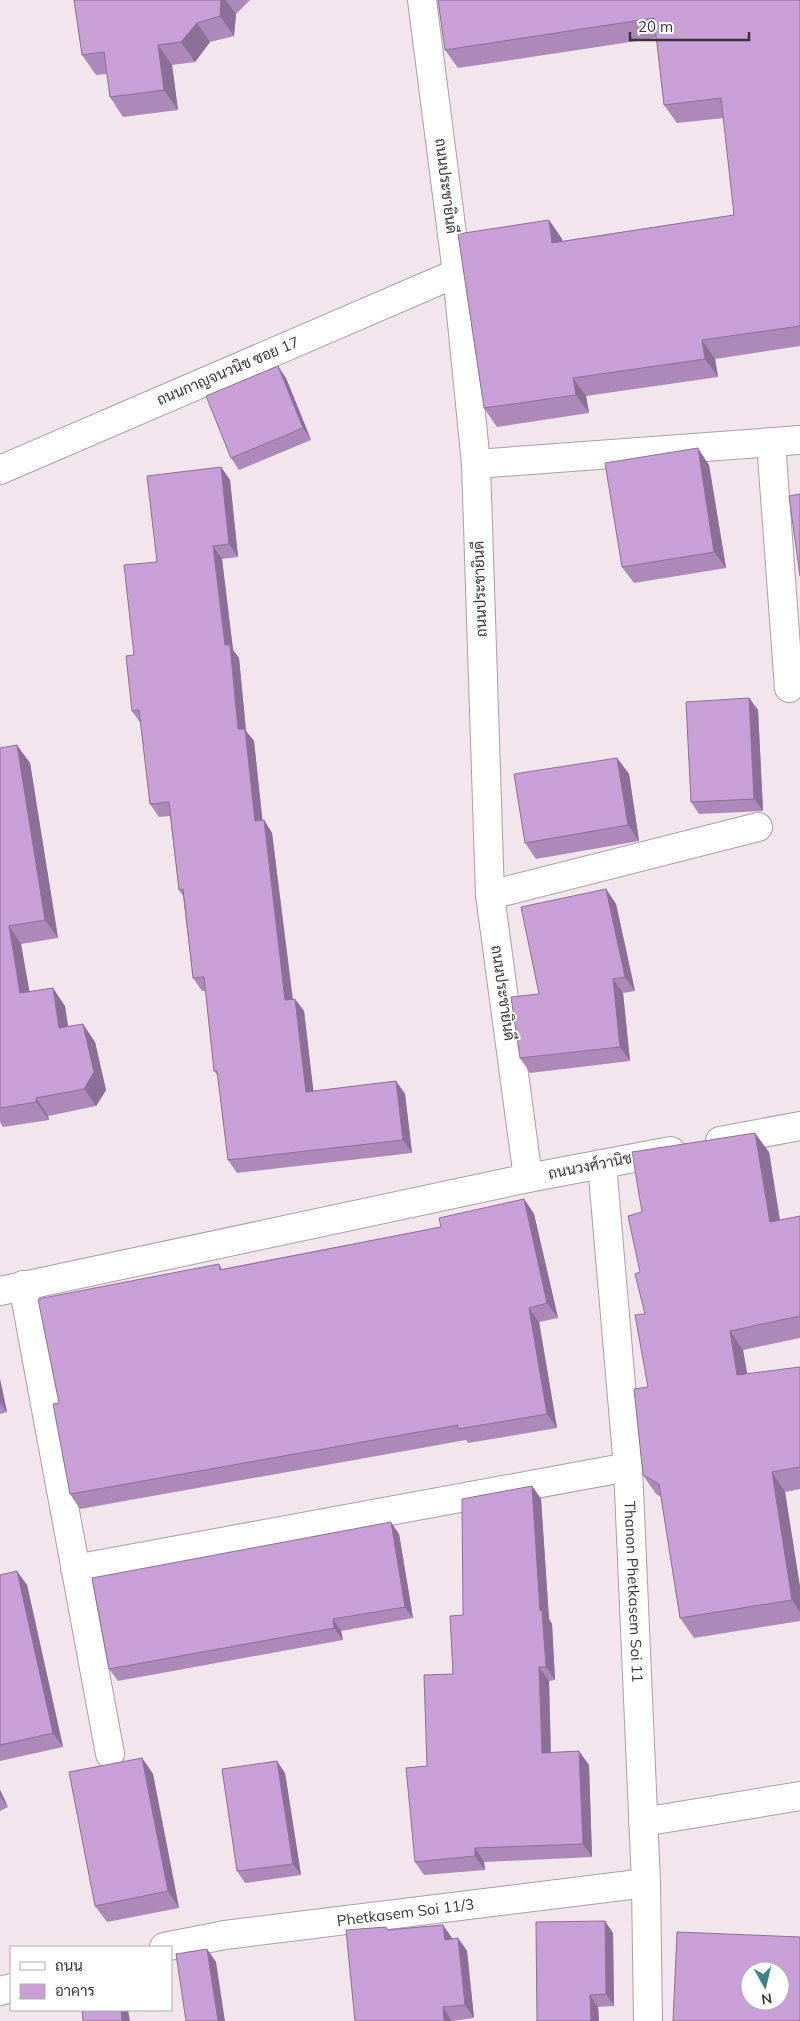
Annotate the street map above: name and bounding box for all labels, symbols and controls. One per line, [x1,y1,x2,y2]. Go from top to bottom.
scale bar [630,10,749,42]
text: 20 m [638,17,673,36]
street label: ถนนประชายินดี [431,137,462,235]
street label: ถนนกาญจนวนิช ซอย 17 [154,332,302,409]
street label: ถนนประชายินดี [468,541,491,637]
street label: ถนนประชายินดี [487,944,520,1042]
street label: ถนนวงศ์วานิช [546,1148,633,1183]
street label: Thanon Phetkasem Soi 11 [620,1501,647,1683]
street label: Phetkasem Soi 11/3 [336,1894,475,1930]
legend [10,1946,172,2011]
text: ถนน [55,1956,83,1975]
north arrow [740,1961,790,2011]
text: อาคาร [55,1981,95,2000]
text: N [760,1989,773,2009]

